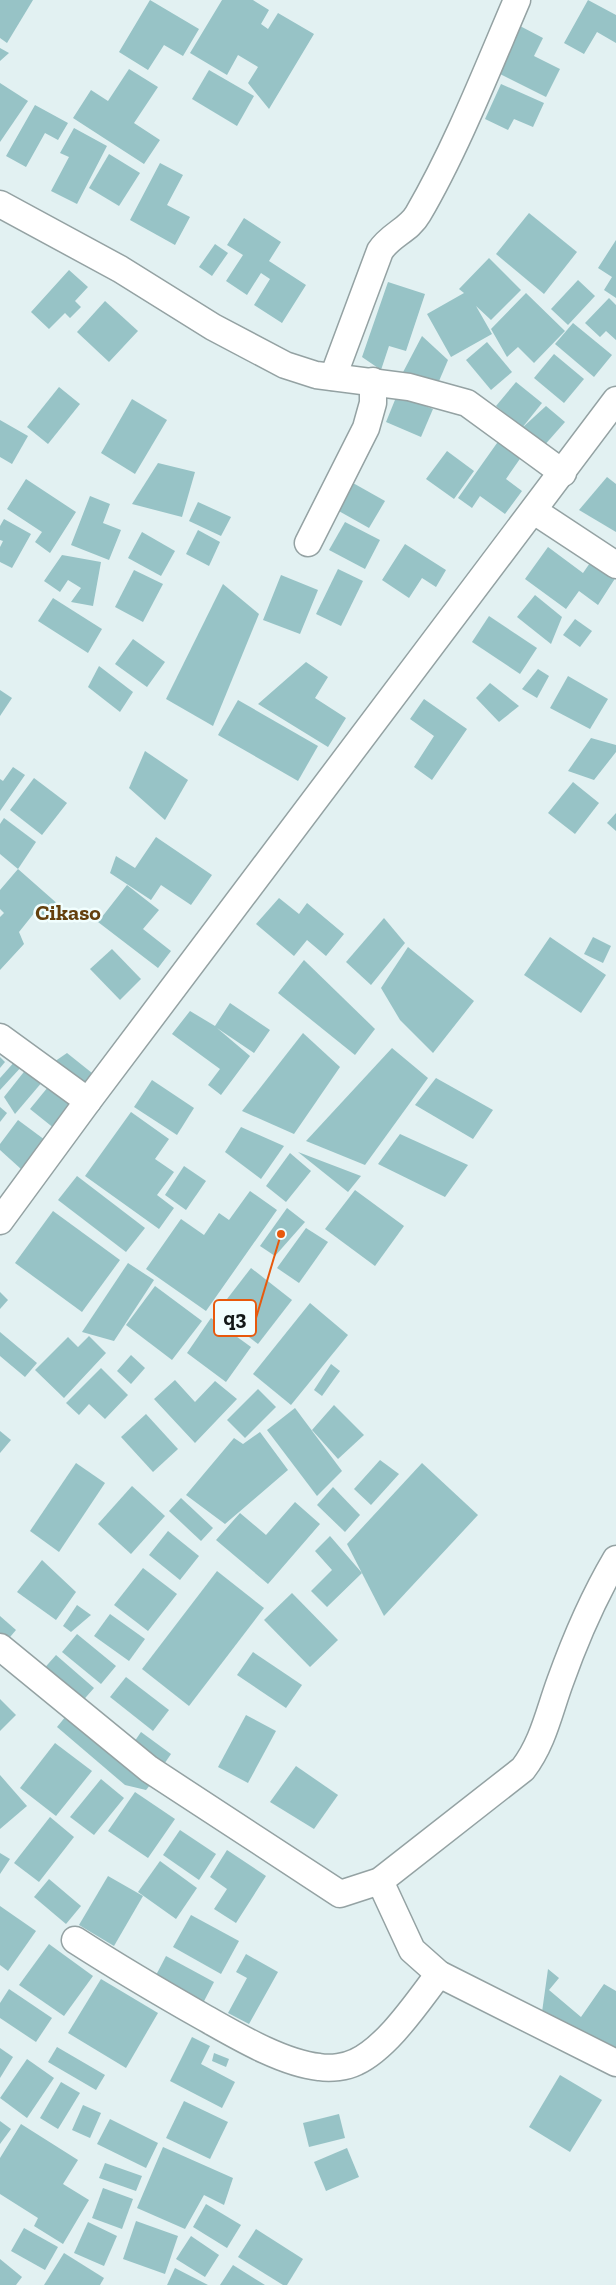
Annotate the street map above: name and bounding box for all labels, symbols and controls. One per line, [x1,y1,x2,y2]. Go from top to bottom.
district label: Cikaso [35,899,101,926]
callout: q3 [214,1300,256,1336]
text: q3 [224,1305,246,1330]

